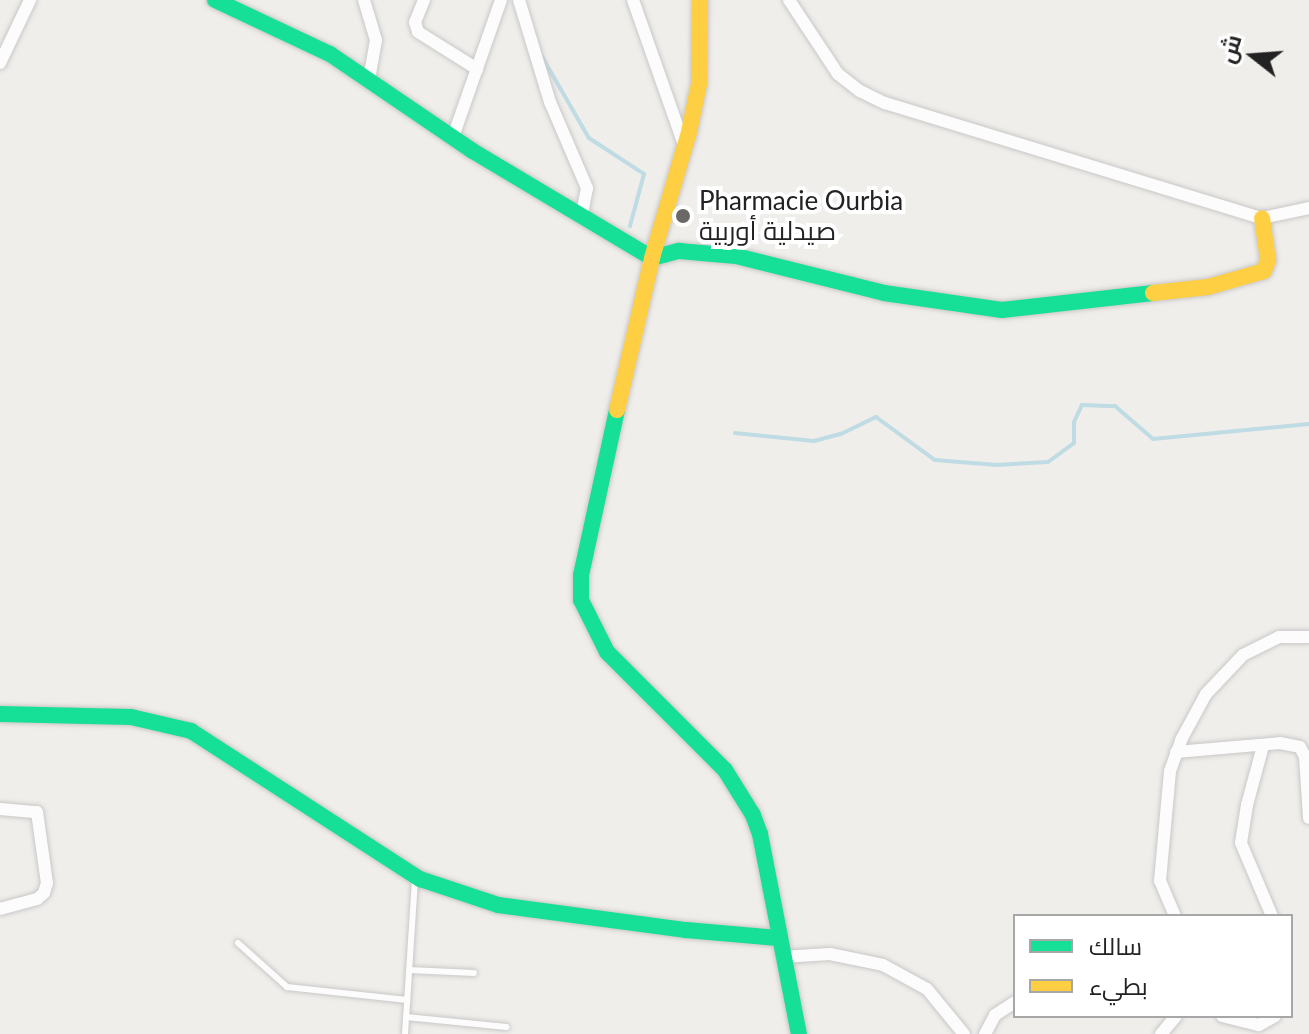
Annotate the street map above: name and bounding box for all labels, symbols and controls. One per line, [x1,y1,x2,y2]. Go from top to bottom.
north arrow [1213,16,1293,96]
text: ش [1213,31,1247,66]
place label: Pharmacie Ourbia صيدلية أوربية [699,185,903,246]
marker: Pharmacie Ourbia صيدلية أوربية [674,207,692,225]
legend [1013,914,1293,1018]
text: سالك [1089,931,1142,960]
text: بطيء [1089,971,1148,1000]

